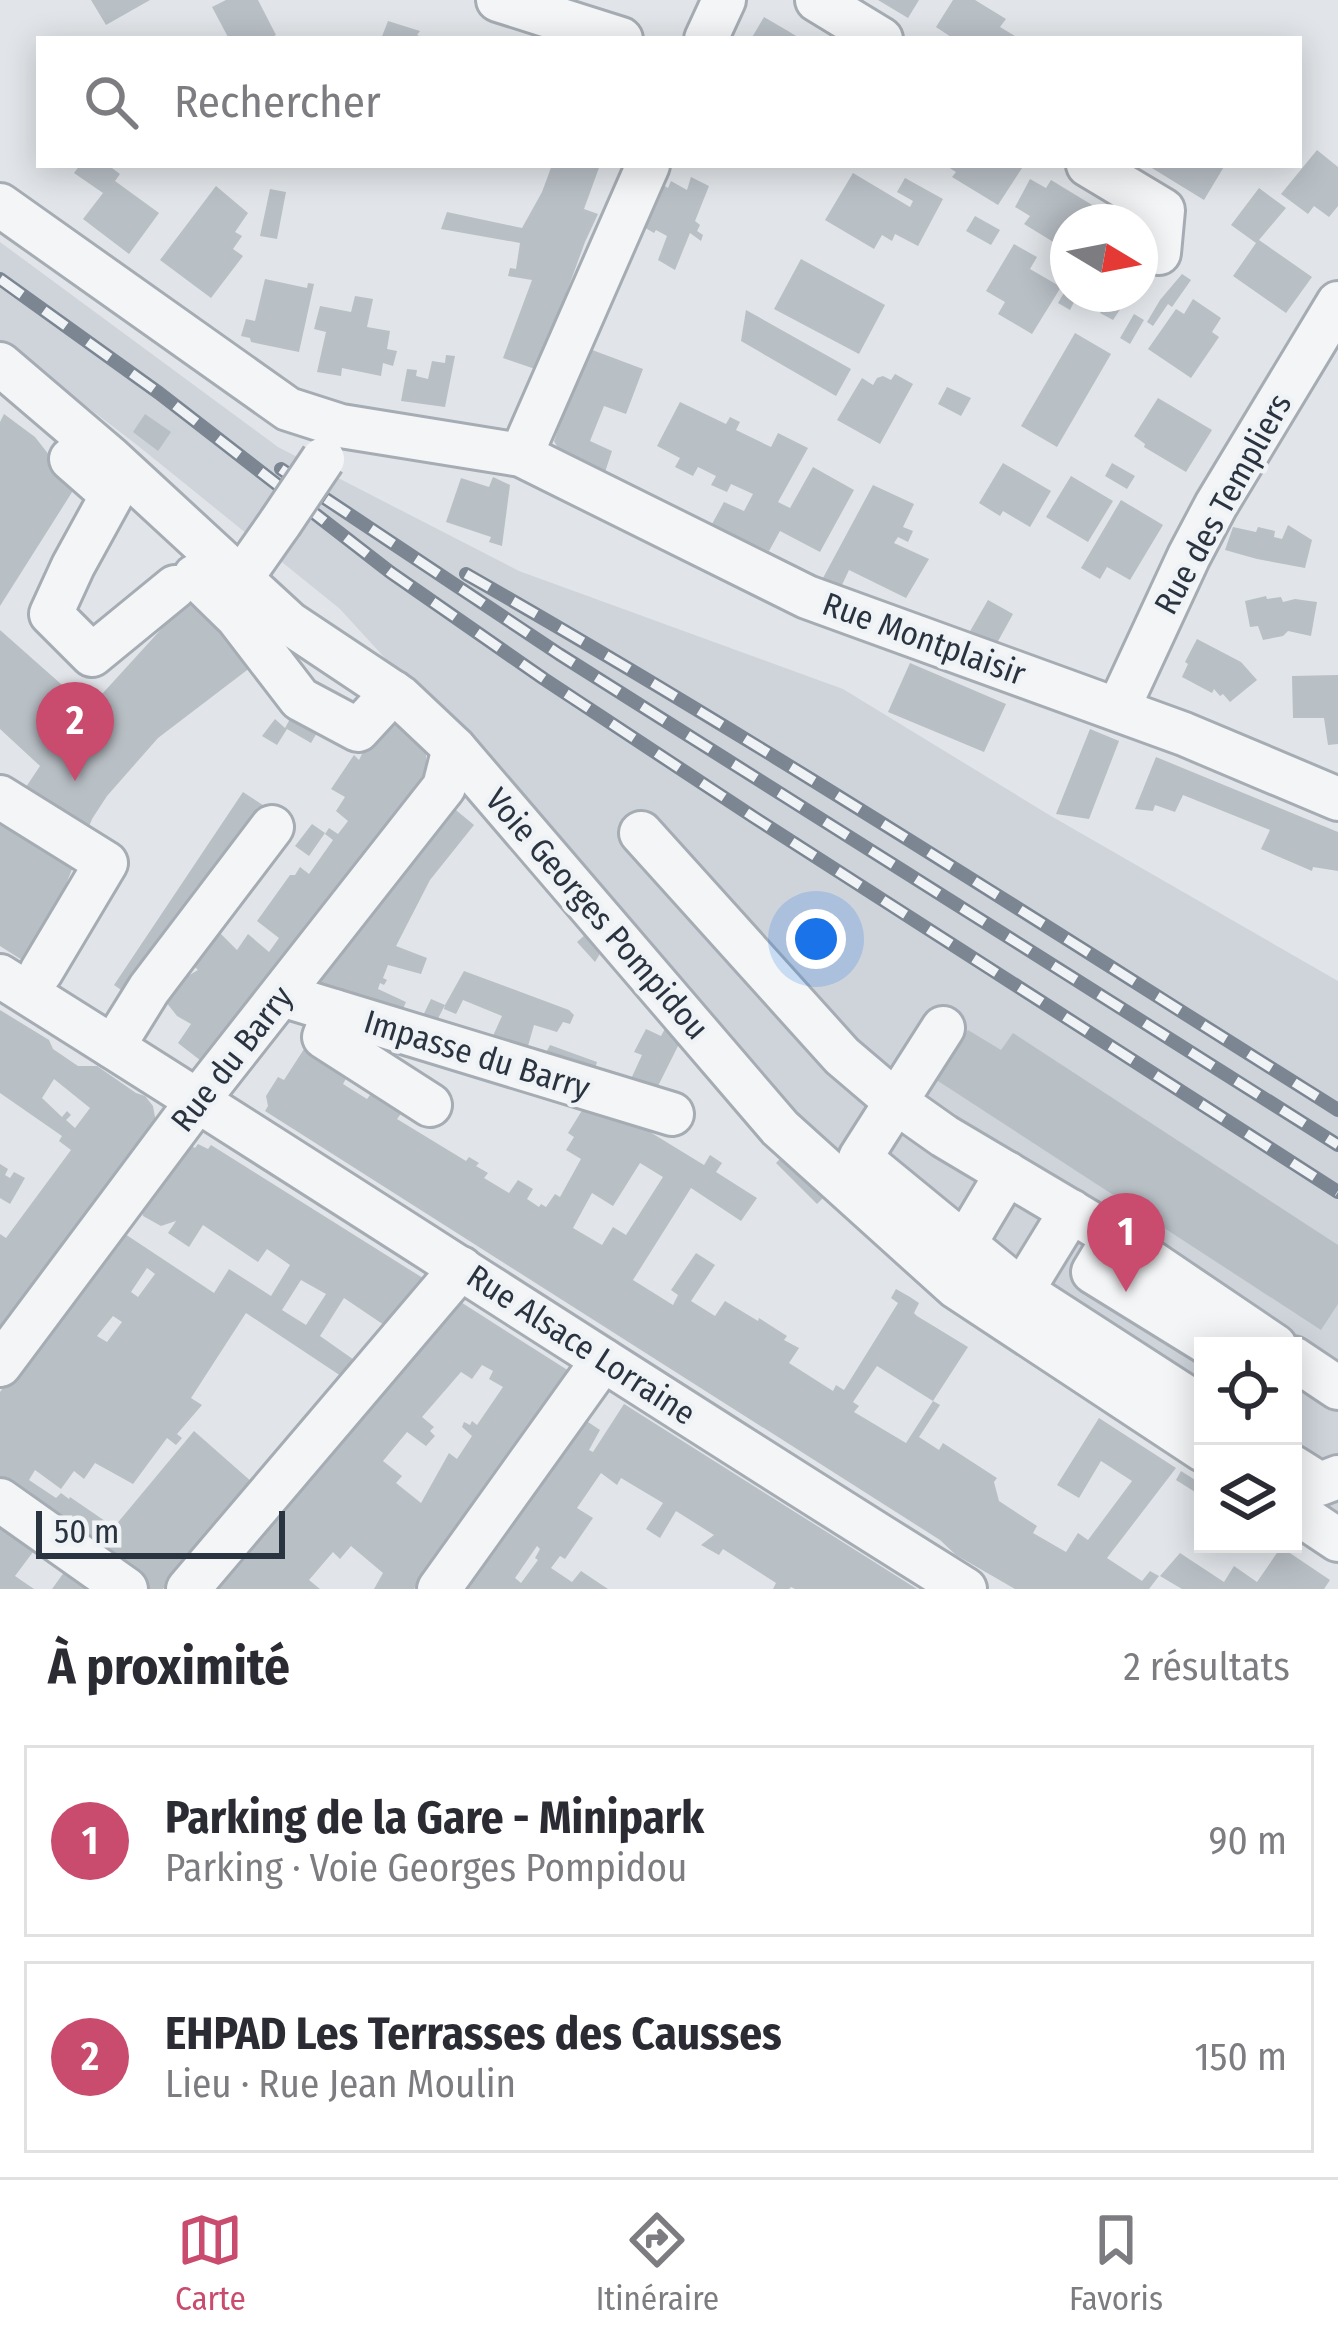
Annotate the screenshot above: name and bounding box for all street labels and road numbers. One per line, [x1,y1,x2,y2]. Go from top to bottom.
street label: Rue des Templiers [1146,387,1300,621]
street label: Rue Montplaisir [817,584,1031,694]
street label: Voie Georges Pompidou [477,780,717,1048]
street label: Rue du Barry [163,978,301,1140]
street label: Impasse du Barry [359,1002,595,1108]
street label: Rue Alsace Lorraine [459,1256,703,1434]

